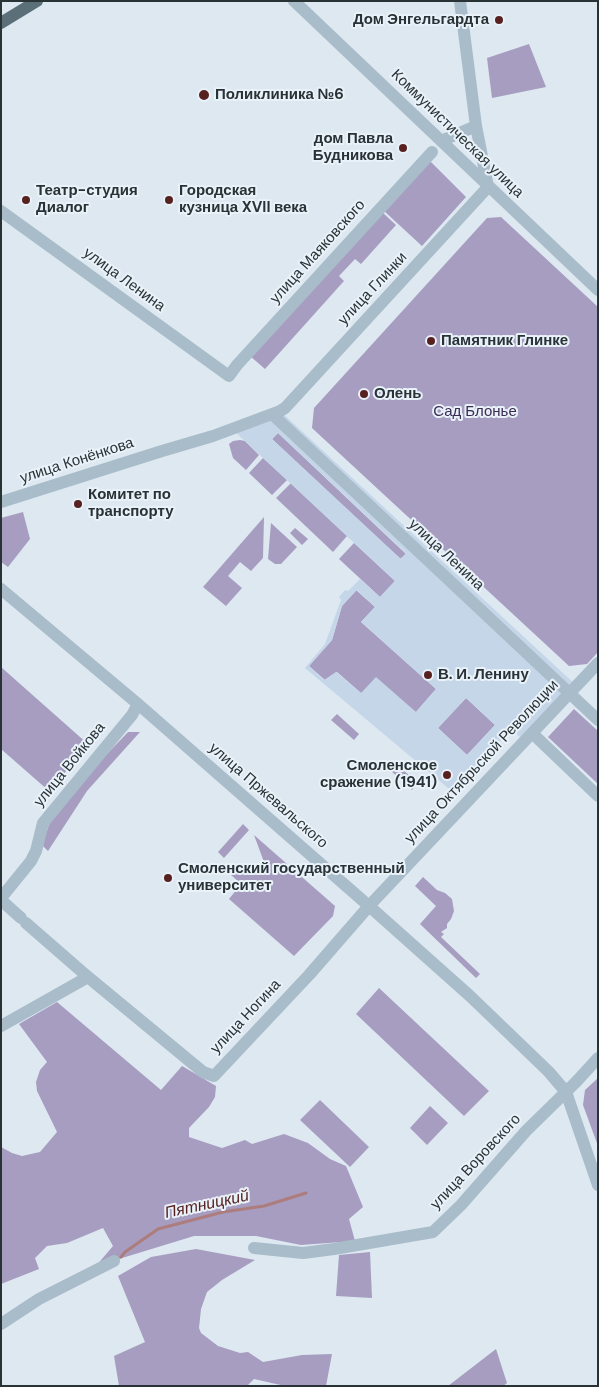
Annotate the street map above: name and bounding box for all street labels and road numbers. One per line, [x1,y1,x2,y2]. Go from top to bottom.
street label: Коммунистическая улица [387,66,527,202]
street label: улица Маяковского [267,196,369,308]
street label: улица Ленина [80,244,168,316]
street label: улица Глинки [335,249,411,329]
street label: улица Конёнкова [18,434,136,488]
street label: улица Ленина [405,515,487,595]
street label: улица Октябрьской Революции [401,676,563,848]
street label: улица Войкова [31,719,109,811]
street label: улица Пржевальского [205,740,331,852]
street label: улица Ногина [207,976,285,1058]
street label: улица Воровского [427,1110,525,1214]

